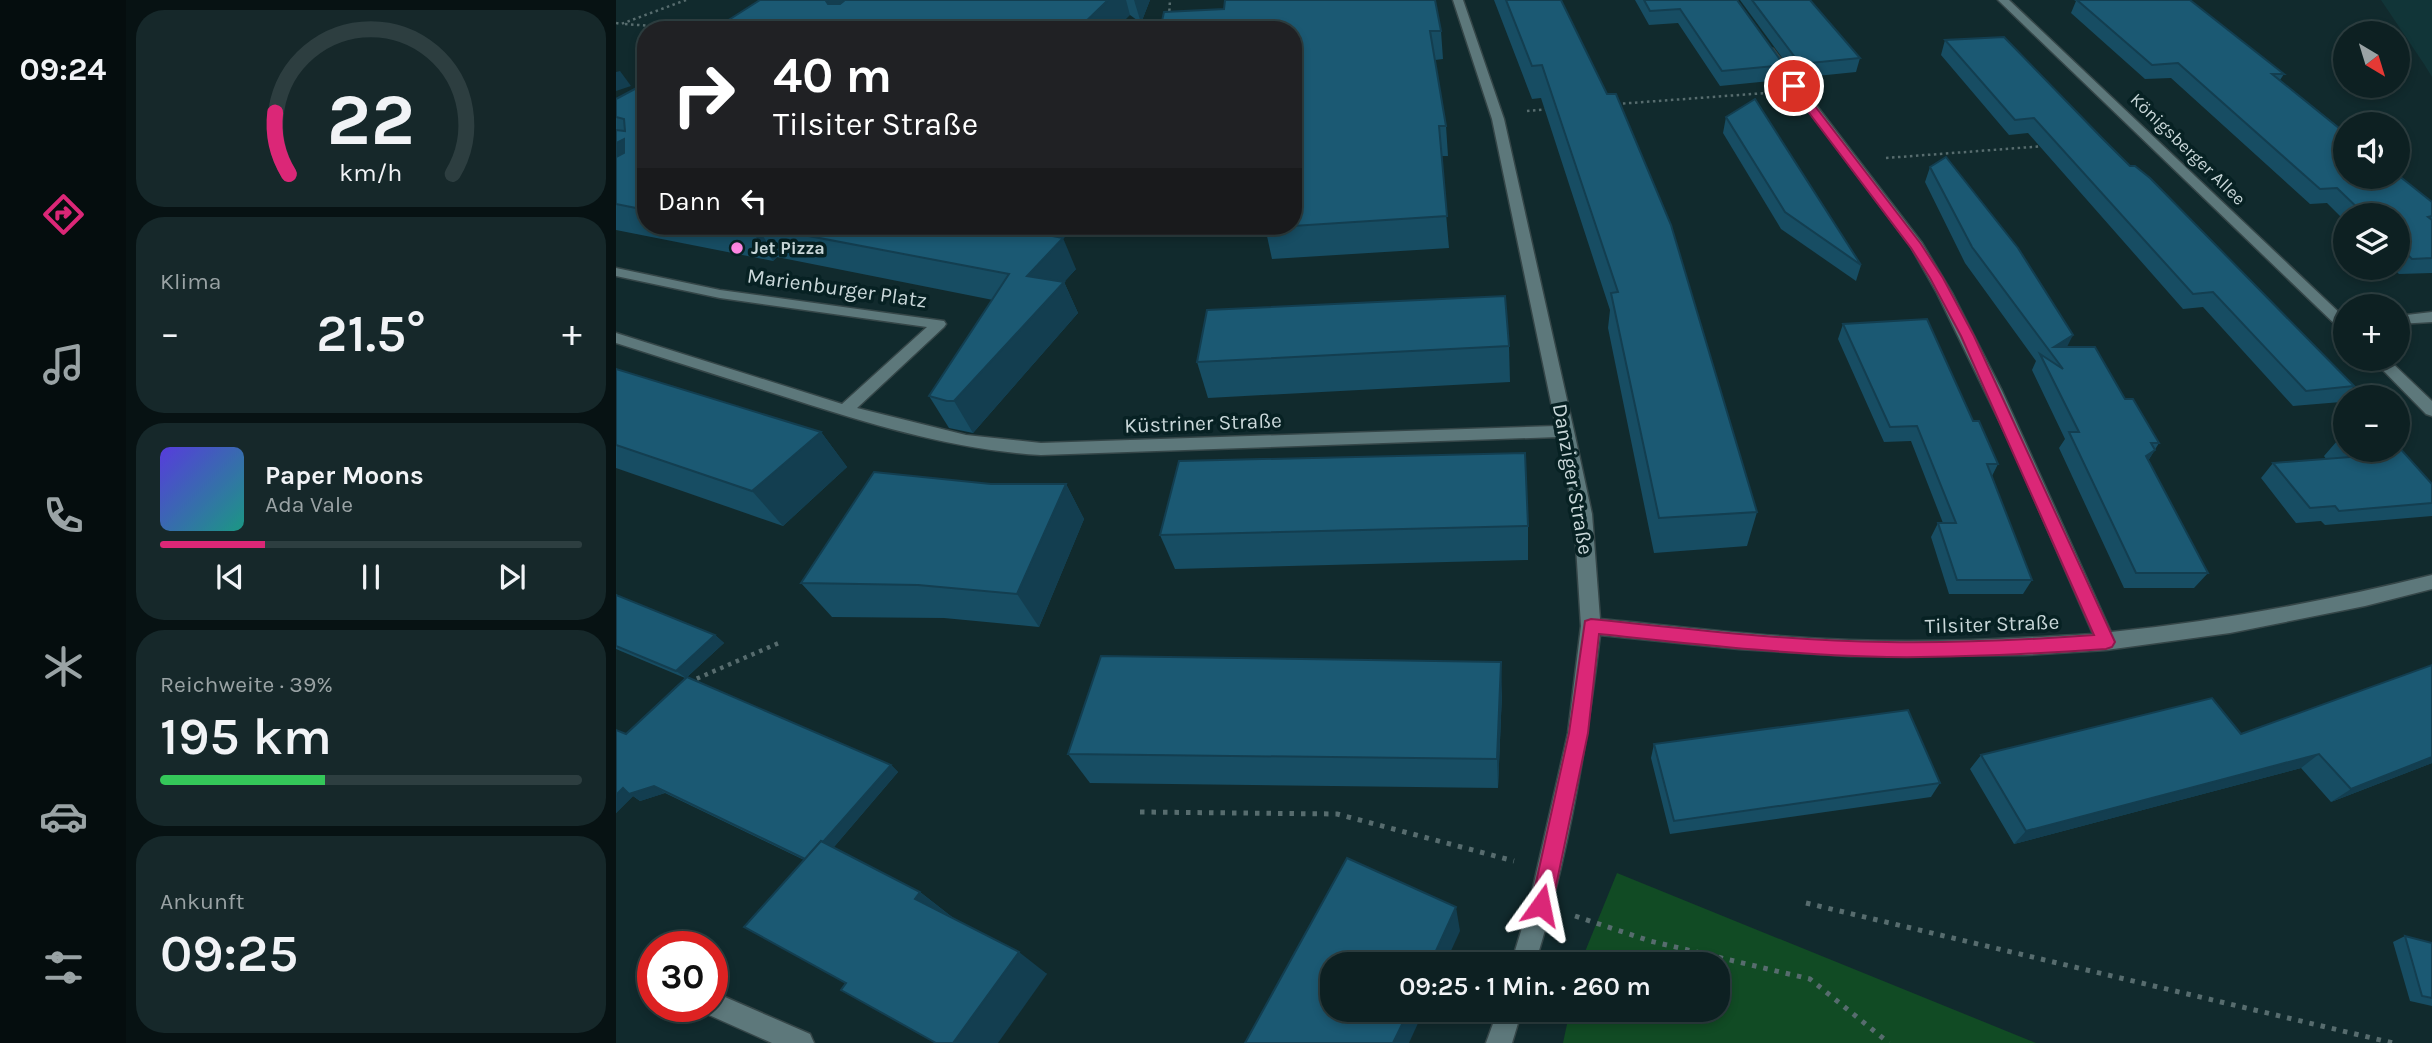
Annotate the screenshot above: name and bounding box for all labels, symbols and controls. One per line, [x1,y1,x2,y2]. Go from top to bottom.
north arrow [2333,21,2410,98]
map controls [2333,21,2410,462]
text: 40 m [773,47,892,104]
icon: right [658,49,749,140]
text: 09:24 [20,51,106,88]
pin [1764,56,1824,116]
icon: arrive [1775,67,1813,105]
text: 22 [327,78,415,163]
street label: Königsberger Allee [2126,88,2250,210]
text: Tilsiter Straße [773,106,978,143]
button: sound [2333,112,2410,189]
text: km/h [339,158,403,187]
icon: left [735,182,773,220]
text: Dann [658,186,721,217]
icon: directions [39,190,88,239]
button: layers [2333,203,2410,280]
place label: Jet Pizza [751,237,825,259]
marker: Jet Pizza [729,240,745,256]
street label: Marienburger Platz [746,264,928,312]
text: Klima [160,268,221,295]
button: + [2333,294,2410,371]
text: 21.5° [316,303,426,364]
text: − [160,311,180,356]
text: + [562,311,582,356]
icon: music [39,340,88,389]
button: − [2333,385,2410,462]
street label: Danziger Straße [1548,402,1598,556]
street label: Küstriner Straße [1124,408,1282,438]
text: Paper Moons [265,460,424,491]
icon: phone [39,491,88,540]
text: Ada Vale [265,491,353,518]
icon: previous [211,558,249,596]
icon: pause [352,558,390,596]
icon: next [493,558,531,596]
street label: Tilsiter Straße [1924,610,2060,638]
icon: climate [39,642,88,691]
text: Reichweite · 39% [160,671,333,698]
text: 195 km [160,706,332,767]
icon: car [39,792,88,841]
position arrow [1504,868,1578,942]
text: Ankunft [160,888,244,915]
text: 09:25 [160,923,298,984]
speed limit sign: 30 [637,931,728,1022]
icon: filters [39,943,88,992]
text: 09:25 · 1 Min. · 260 m [1399,971,1651,1002]

